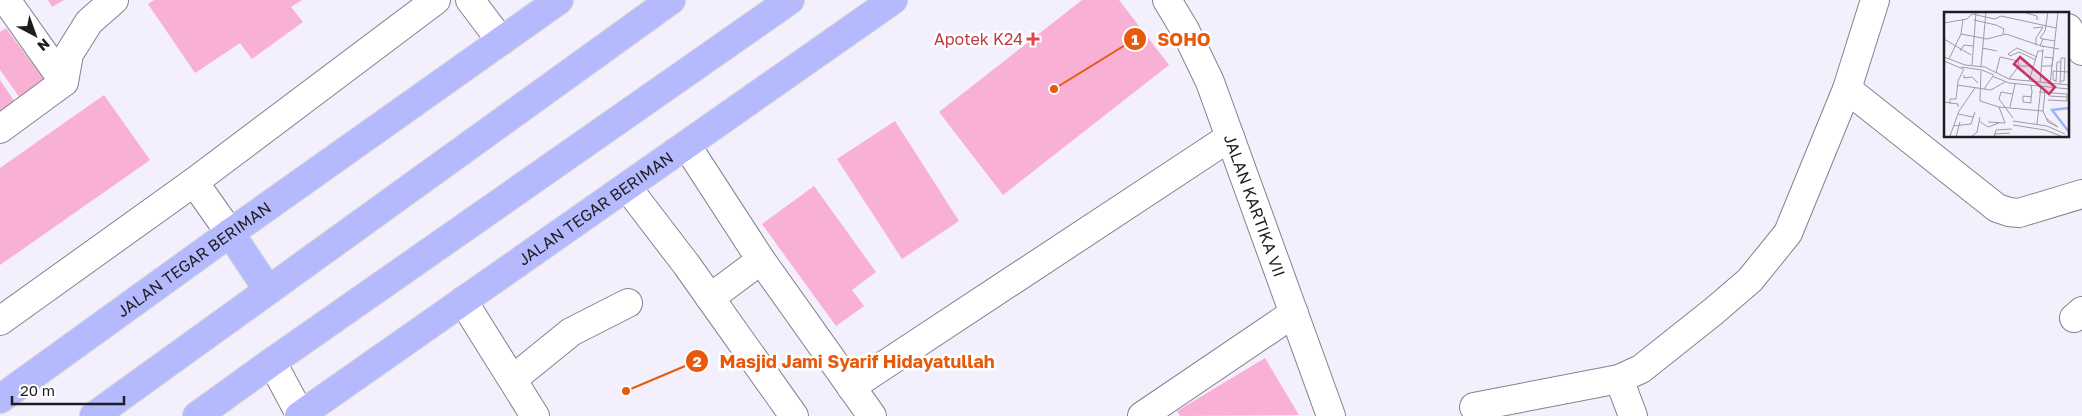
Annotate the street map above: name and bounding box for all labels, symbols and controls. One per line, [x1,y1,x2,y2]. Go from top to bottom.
north arrow [10,10,60,60]
inset map [1944,12,2070,138]
callout: SOHO [1122,23,1221,56]
text: SOHO [1157,28,1211,50]
place label: Apotek K24 [934,29,1023,49]
text: 1 [1131,30,1139,48]
marker: Apotek K24 [1027,33,1039,45]
text: N [34,35,53,55]
street label: JALAN KARTIKA VII [1220,131,1290,280]
street label: JALAN TEGAR BERIMAN [514,147,677,270]
street label: JALAN TEGAR BERIMAN [113,197,275,321]
callout: Masjid Jami Syarif Hidayatullah [685,345,1005,378]
text: Masjid Jami Syarif Hidayatullah [719,350,995,372]
text: 2 [692,352,702,370]
scale bar [12,374,125,406]
text: 20 m [20,381,55,399]

